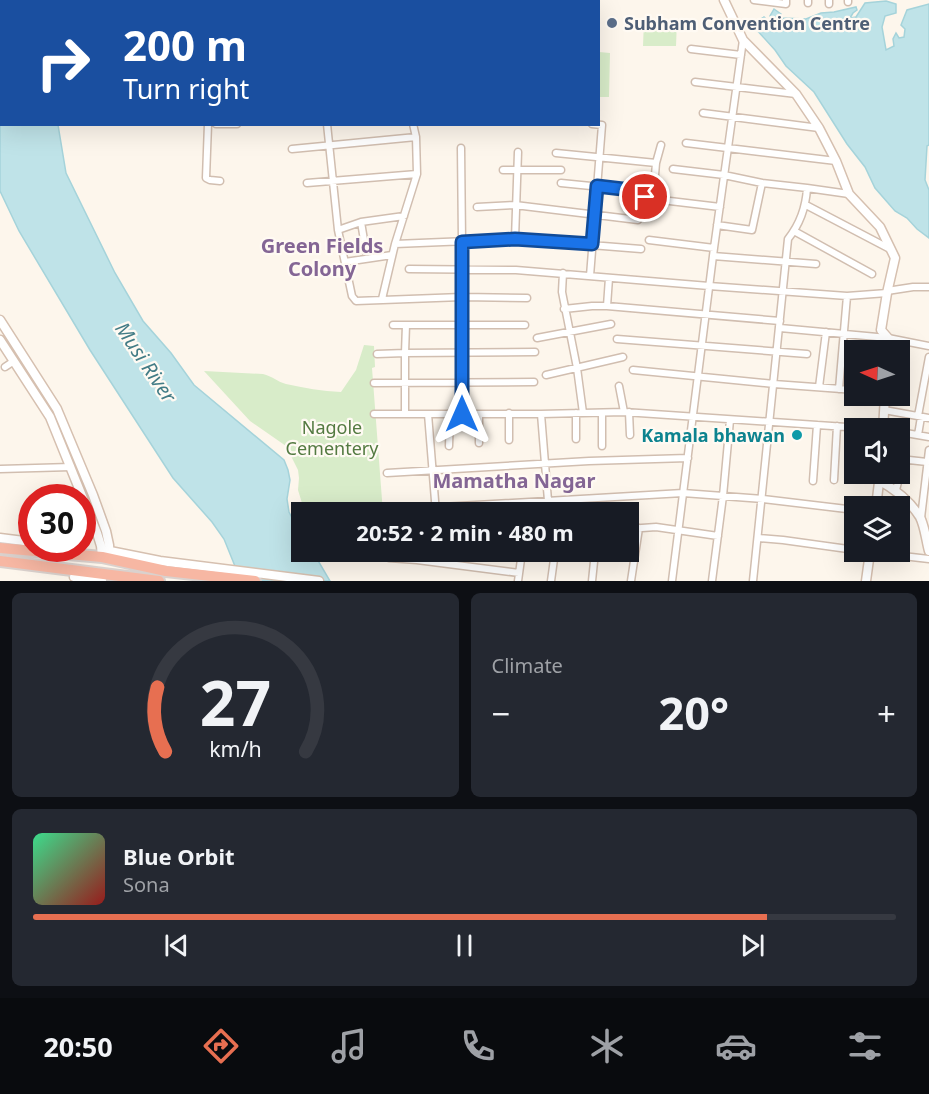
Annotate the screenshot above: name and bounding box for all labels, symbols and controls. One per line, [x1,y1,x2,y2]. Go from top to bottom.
place label: Subham Convention Centre [624,11,870,35]
text: 200 m [123,16,247,73]
marker: Subham Convention Centre [605,16,619,30]
icon: right [24,24,102,102]
text: Turn right [123,70,249,107]
pin [619,171,670,222]
icon: arrive [628,180,661,213]
district label: Green Fields Colony [261,232,383,282]
water label: Musi River [109,317,183,408]
north arrow [844,340,910,406]
map controls [844,340,910,562]
position arrow [430,382,494,446]
park label: Nagole Cementery [286,415,379,460]
button: sound [844,418,910,484]
place label: Kamala bhawan [641,423,785,447]
marker: Kamala bhawan [790,428,804,442]
district label: Mamatha Nagar [433,467,596,494]
speed limit sign: 30 [18,484,96,562]
button: layers [844,496,910,562]
text: 20:52 · 2 min · 480 m [356,517,574,547]
text: Climate [492,652,563,679]
text: 27 [200,659,271,744]
text: 20° [658,682,729,743]
text: − [492,691,510,736]
text: + [877,691,896,736]
text: km/h [209,734,262,763]
text: Blue Orbit [123,841,235,871]
text: Sona [123,871,170,898]
icon: previous [160,929,193,962]
icon: pause [448,929,481,962]
icon: next [736,929,769,962]
icon: directions [200,1025,242,1067]
icon: music [328,1025,370,1067]
icon: phone [457,1025,499,1067]
icon: climate [586,1025,628,1067]
icon: car [715,1025,757,1067]
icon: filters [844,1025,886,1067]
text: 20:50 [43,1028,113,1065]

